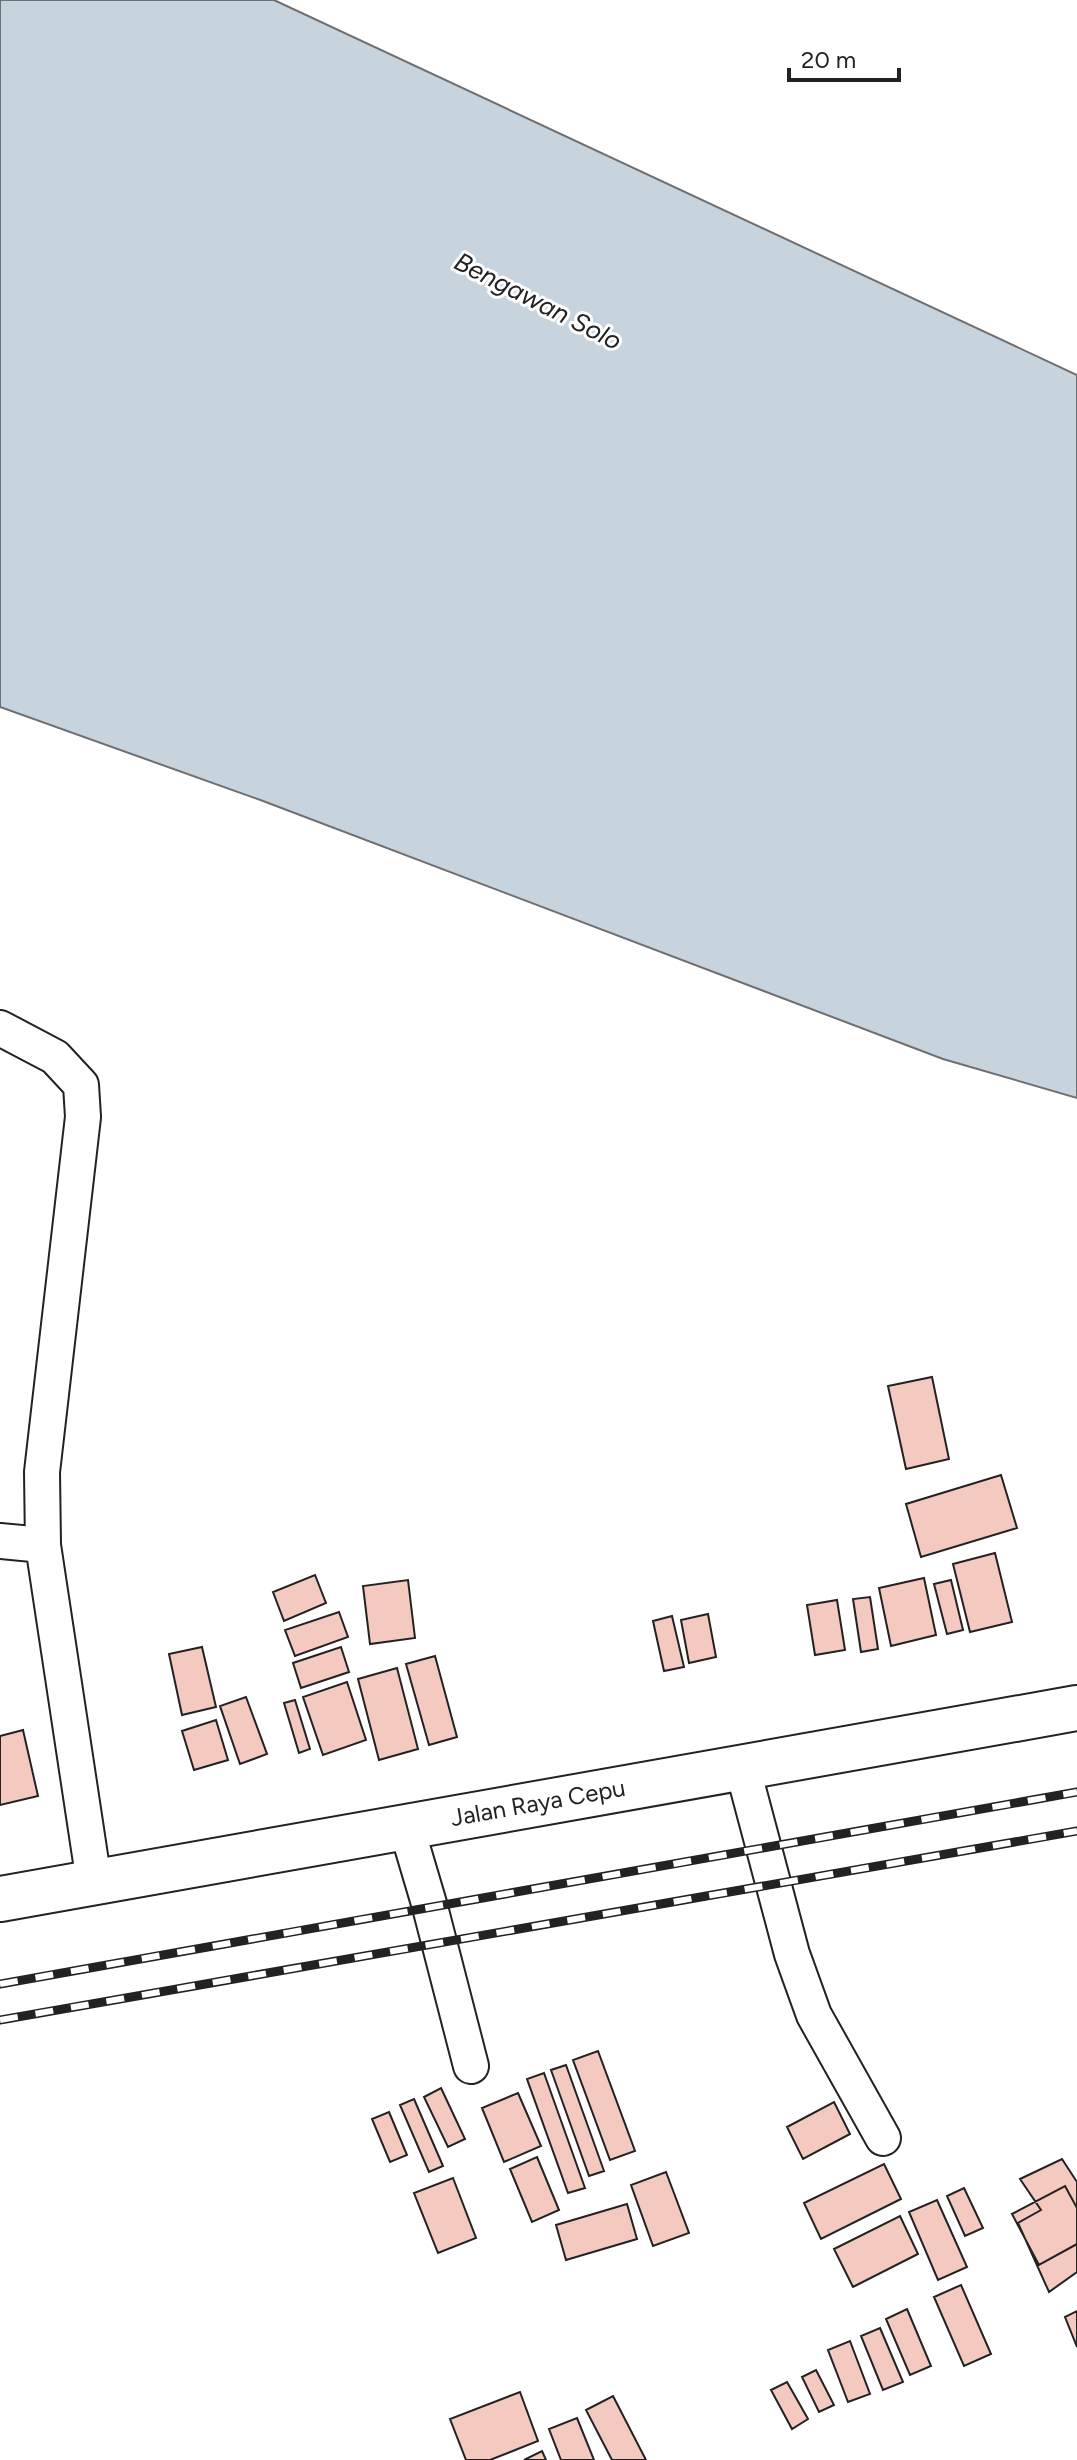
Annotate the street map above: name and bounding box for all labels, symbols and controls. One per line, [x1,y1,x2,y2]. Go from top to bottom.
scale bar [789,32,899,82]
text: 20 m [801,45,856,74]
water label: Bengawan Solo [449,245,627,357]
street label: Jalan Raya Cepu [448,1773,628,1832]

